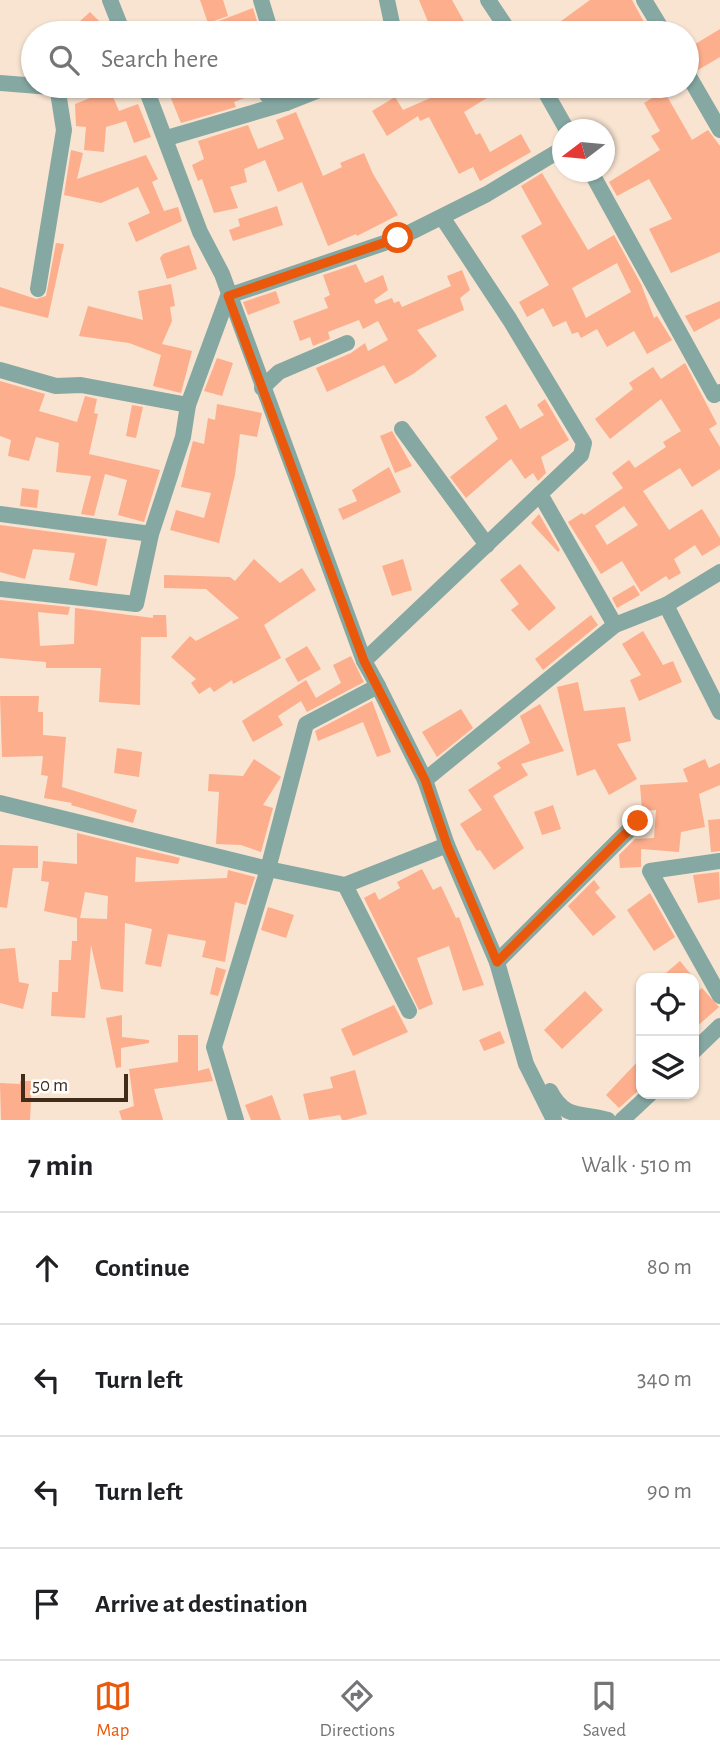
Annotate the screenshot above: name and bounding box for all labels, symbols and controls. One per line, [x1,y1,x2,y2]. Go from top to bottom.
search box [21,21,699,98]
icon: search [45,41,83,79]
text: Search here [101,46,219,72]
north arrow [552,119,615,182]
route start [382,222,413,253]
route end [622,805,653,836]
map controls [636,973,699,1099]
button: locate [636,973,699,1036]
button: layers [636,1036,699,1099]
scale bar [21,1071,128,1103]
text: 50 m [32,1076,68,1095]
text: 7 min [28,1151,93,1181]
text: Walk · 510 m [581,1154,692,1177]
icon: ahead [28,1249,66,1287]
text: Continue [95,1255,190,1281]
text: 80 m [647,1256,692,1279]
icon: left [28,1361,66,1399]
text: Turn left [95,1367,183,1393]
text: 340 m [637,1368,692,1391]
icon: left [28,1473,66,1511]
text: Turn left [95,1479,183,1505]
text: 90 m [647,1480,692,1503]
icon: arrive [28,1585,66,1623]
text: Arrive at destination [95,1591,308,1617]
tab: Map [94,1677,132,1742]
tab: Directions [319,1677,395,1742]
tab: Saved [583,1677,626,1742]

